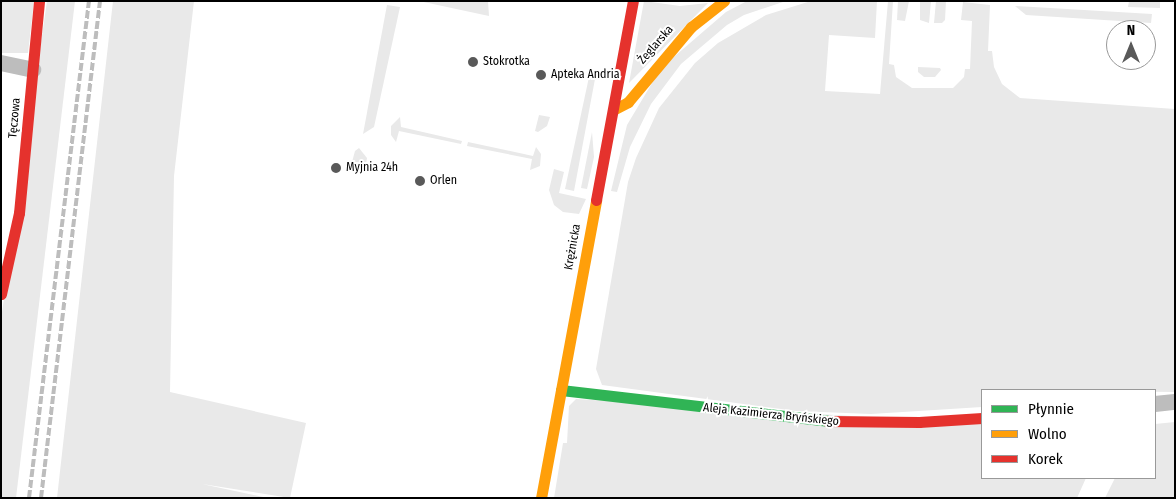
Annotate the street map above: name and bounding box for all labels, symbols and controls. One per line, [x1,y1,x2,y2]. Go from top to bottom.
north arrow [1106,20,1156,70]
text: N [1127,22,1135,39]
street label: Żeglarska [635,23,677,67]
place label: Stokrotka [483,55,530,69]
marker: Stokrotka [467,56,479,68]
place label: Apteka Andria [551,68,620,82]
marker: Apteka Andria [535,69,547,81]
street label: Tęczowa [6,97,24,139]
place label: Myjnia 24h [346,161,398,175]
marker: Myjnia 24h [330,162,342,174]
place label: Orlen [430,174,457,188]
marker: Orlen [414,175,426,187]
street label: Krężnicka [562,223,584,271]
legend [981,389,1156,479]
text: Płynnie [1028,400,1074,418]
street label: Aleja Kazimierza Bryńskiego [702,401,840,429]
text: Wolno [1028,425,1067,443]
text: Korek [1028,450,1063,468]

